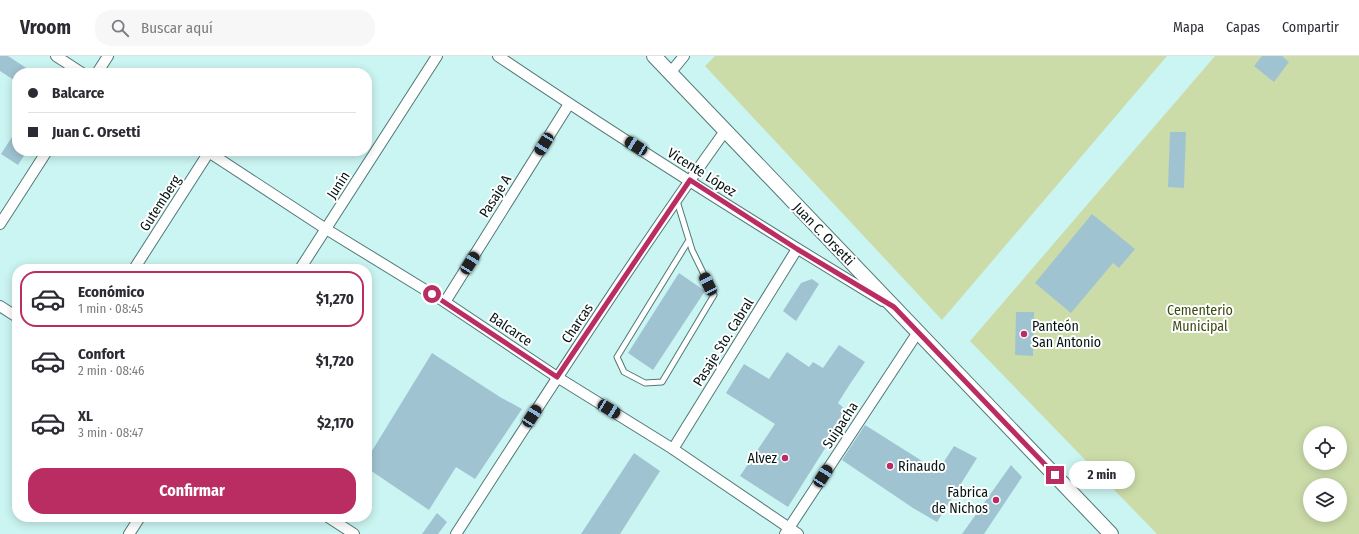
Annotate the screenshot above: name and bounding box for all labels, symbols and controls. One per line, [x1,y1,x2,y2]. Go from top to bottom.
search box [95,10,375,46]
text: Vroom [20,16,71,39]
icon: search [109,17,131,39]
text: Buscar aquí [141,19,213,37]
text: Mapa [1173,19,1204,36]
text: Capas [1226,19,1260,36]
text: Compartir [1282,19,1339,36]
text: Balcarce [52,84,104,102]
text: Juan C. Orsetti [52,123,140,141]
car [533,131,555,157]
car [623,135,649,157]
street label: Vicente López [664,144,740,201]
street label: Junín [323,168,354,202]
street label: Pasaje A [476,171,515,221]
street label: Gutemberg [136,172,185,234]
street label: Juan C. Orsetti [789,199,858,269]
car [459,250,481,276]
car [697,271,719,297]
icon: car [30,281,66,317]
text: Económico [78,283,145,301]
route start [423,285,441,303]
text: $1,270 [316,290,354,308]
street label: Pasaje Sto. Cabral [690,295,757,389]
street label: Charcas [558,300,597,346]
text: 1 min · 08:45 [78,301,143,316]
park label: Cementerio Municipal [1167,302,1233,335]
street label: Balcarce [486,309,535,350]
place label: Panteón San Antonio [1032,318,1101,351]
marker: Panteón San Antonio [1019,329,1029,339]
icon: car [30,343,66,379]
text: Confort [78,345,125,363]
text: $1,720 [316,352,354,370]
text: 2 min · 08:46 [78,363,144,378]
car [596,398,622,420]
street label: Suipacha [819,399,862,452]
car [520,403,544,429]
icon: car [30,405,66,441]
text: XL [78,407,93,425]
text: $2,170 [317,414,354,432]
text: 3 min · 08:47 [78,425,143,440]
map controls [1303,426,1347,522]
button: locate [1303,426,1347,470]
place label: Alvez [748,450,777,467]
marker: Alvez [780,453,790,463]
place label: Rinaudo [898,458,946,475]
marker: Rinaudo [885,461,895,471]
callout: 2 min [1069,461,1135,489]
car [811,463,835,489]
route end [1046,466,1064,484]
text: 2 min [1088,467,1116,482]
button: Confirmar [28,468,356,514]
button: layers [1303,478,1347,522]
place label: Fabrica de Nichos [932,484,988,517]
marker: Fabrica de Nichos [991,495,1001,505]

